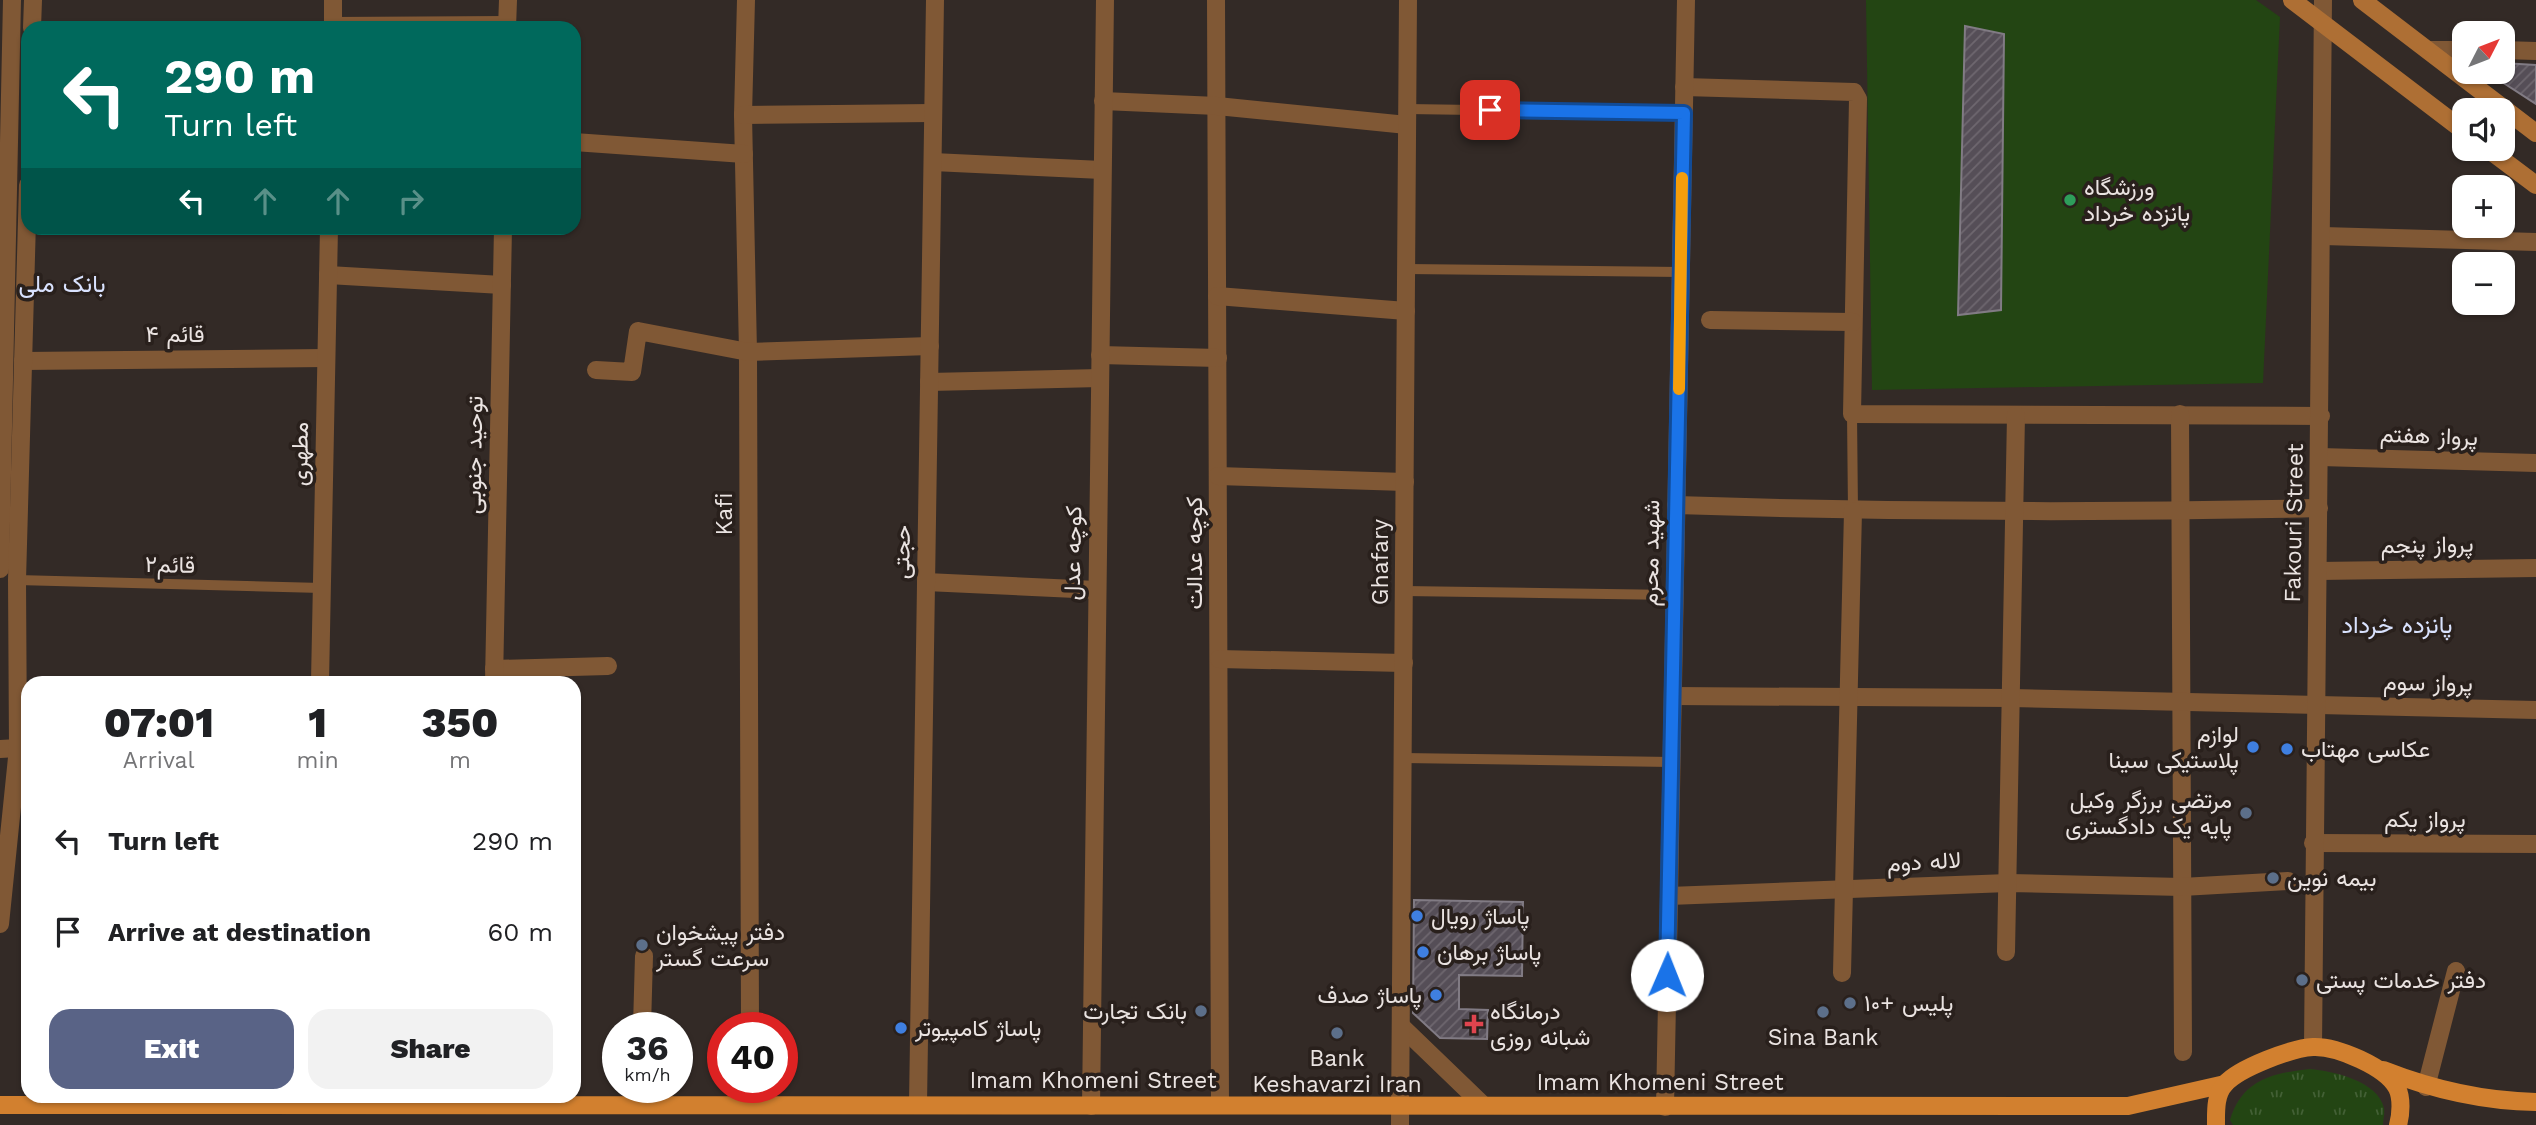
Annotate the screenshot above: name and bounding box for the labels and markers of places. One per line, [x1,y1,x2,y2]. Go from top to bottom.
pin [1460,80,1520,140]
place label: ورزشگاه پانزده خرداد [2084,174,2190,229]
marker: ورزشگاه پانزده خرداد [2062,192,2078,208]
place label: لوازم پلاستیکی سینا [2108,721,2239,776]
place label: عکاسی مهتاب [2301,736,2430,764]
marker: لوازم پلاستیکی سینا [2245,739,2261,755]
marker: عکاسی مهتاب [2279,741,2295,757]
place label: مرتضی برزگر وکیل پایه یک دادگستری [2065,787,2232,842]
marker: مرتضی برزگر وکیل پایه یک دادگستری [2238,805,2254,821]
place label: بیمه نوین [2287,865,2376,893]
marker: بیمه نوین [2265,870,2281,886]
place label: پاساژ رویال [1431,903,1530,932]
marker: پاساژ رویال [1409,908,1425,924]
place label: دفتر پیشخوان سرعت گستر [655,919,785,973]
marker: دفتر پیشخوان سرعت گستر [634,937,650,953]
place label: پاساژ برهان [1437,939,1542,968]
marker: پاساژ برهان [1415,944,1431,960]
place label: دفتر خدمات پستی [2316,967,2486,996]
marker: دفتر خدمات پستی [2294,972,2310,988]
place label: پاساژ صدف [1318,982,1422,1011]
marker: پاساژ صدف [1428,987,1444,1003]
place label: پلیس +۱۰ [1864,990,1953,1019]
marker: پلیس +۱۰ [1842,995,1858,1011]
place label: بانک تجارت [1083,998,1187,1026]
place label: درمانگاه شبانه روزی [1490,998,1590,1052]
marker: بانک تجارت [1193,1003,1209,1019]
marker: Sina Bank [1815,1004,1831,1020]
marker: درمانگاه شبانه روزی [1464,1014,1484,1034]
place label: پاساژ کامپیوتر [914,1015,1041,1044]
marker: پاساژ کامپیوتر [893,1020,909,1036]
place label: Sina Bank [1768,1024,1878,1051]
marker: Bank Keshavarzi Iran [1329,1025,1345,1041]
place label: Bank Keshavarzi Iran [1252,1045,1422,1098]

